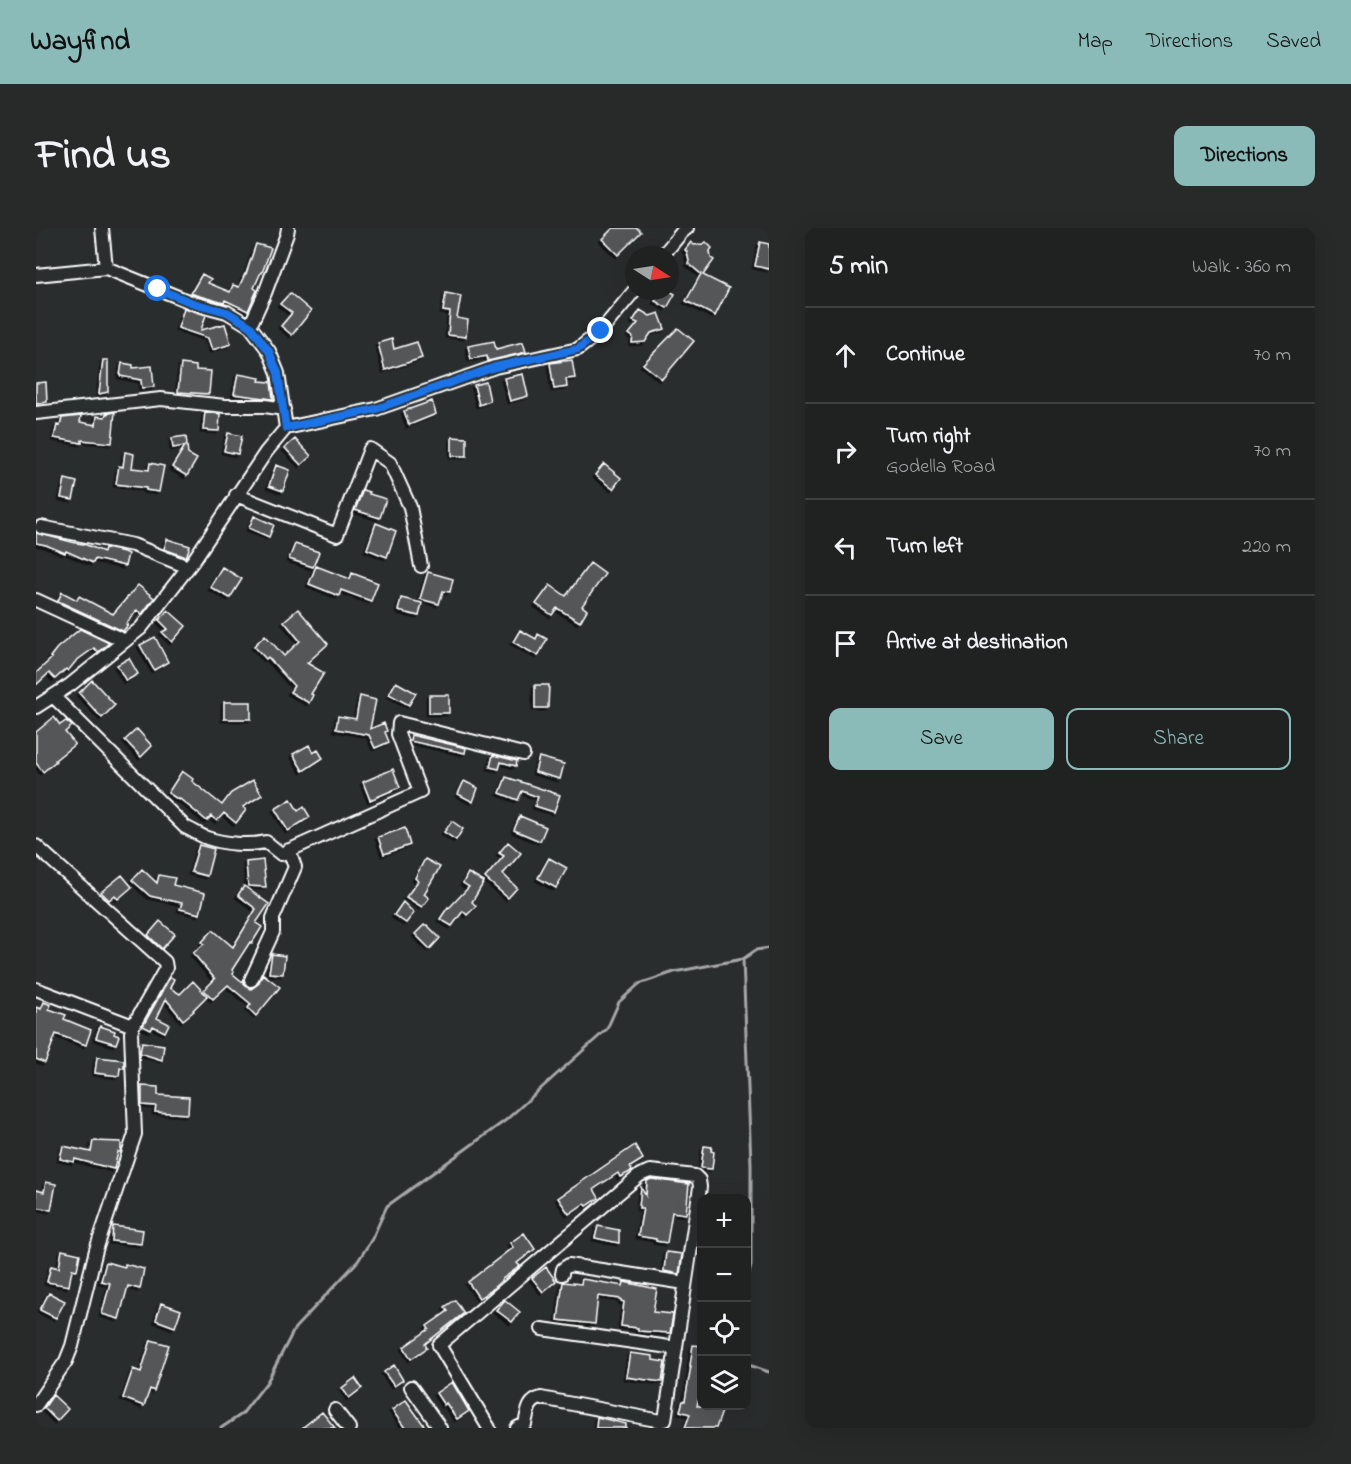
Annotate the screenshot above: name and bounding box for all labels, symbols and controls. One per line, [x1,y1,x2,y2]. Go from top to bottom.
text: Wayfind [30,22,130,63]
text: Map [1077,27,1113,57]
text: Directions [1146,27,1233,57]
text: Saved [1266,27,1321,57]
text: Find us [36,126,171,187]
button: Directions [1174,126,1315,186]
north arrow [625,246,679,300]
text: 5 min [829,248,888,286]
text: Walk · 360 m [1192,253,1291,282]
route start [144,275,170,301]
route end [587,317,613,343]
icon: ahead [829,339,862,372]
text: Continue [886,339,965,371]
text: 70 m [1254,341,1291,370]
text: Turn right [886,421,971,453]
icon: right [829,435,862,468]
text: 70 m [1254,437,1291,466]
text: Godella Road [886,453,995,482]
icon: left [829,531,862,564]
text: Turn left [886,531,963,563]
text: 220 m [1242,533,1291,562]
icon: arrive [829,627,862,660]
text: Arrive at destination [886,627,1068,659]
button: Save [829,708,1054,770]
button: Share [1066,708,1291,770]
map controls [697,1194,751,1410]
button: + [697,1194,751,1248]
button: − [697,1248,751,1302]
button: locate [697,1302,751,1356]
button: layers [697,1356,751,1410]

